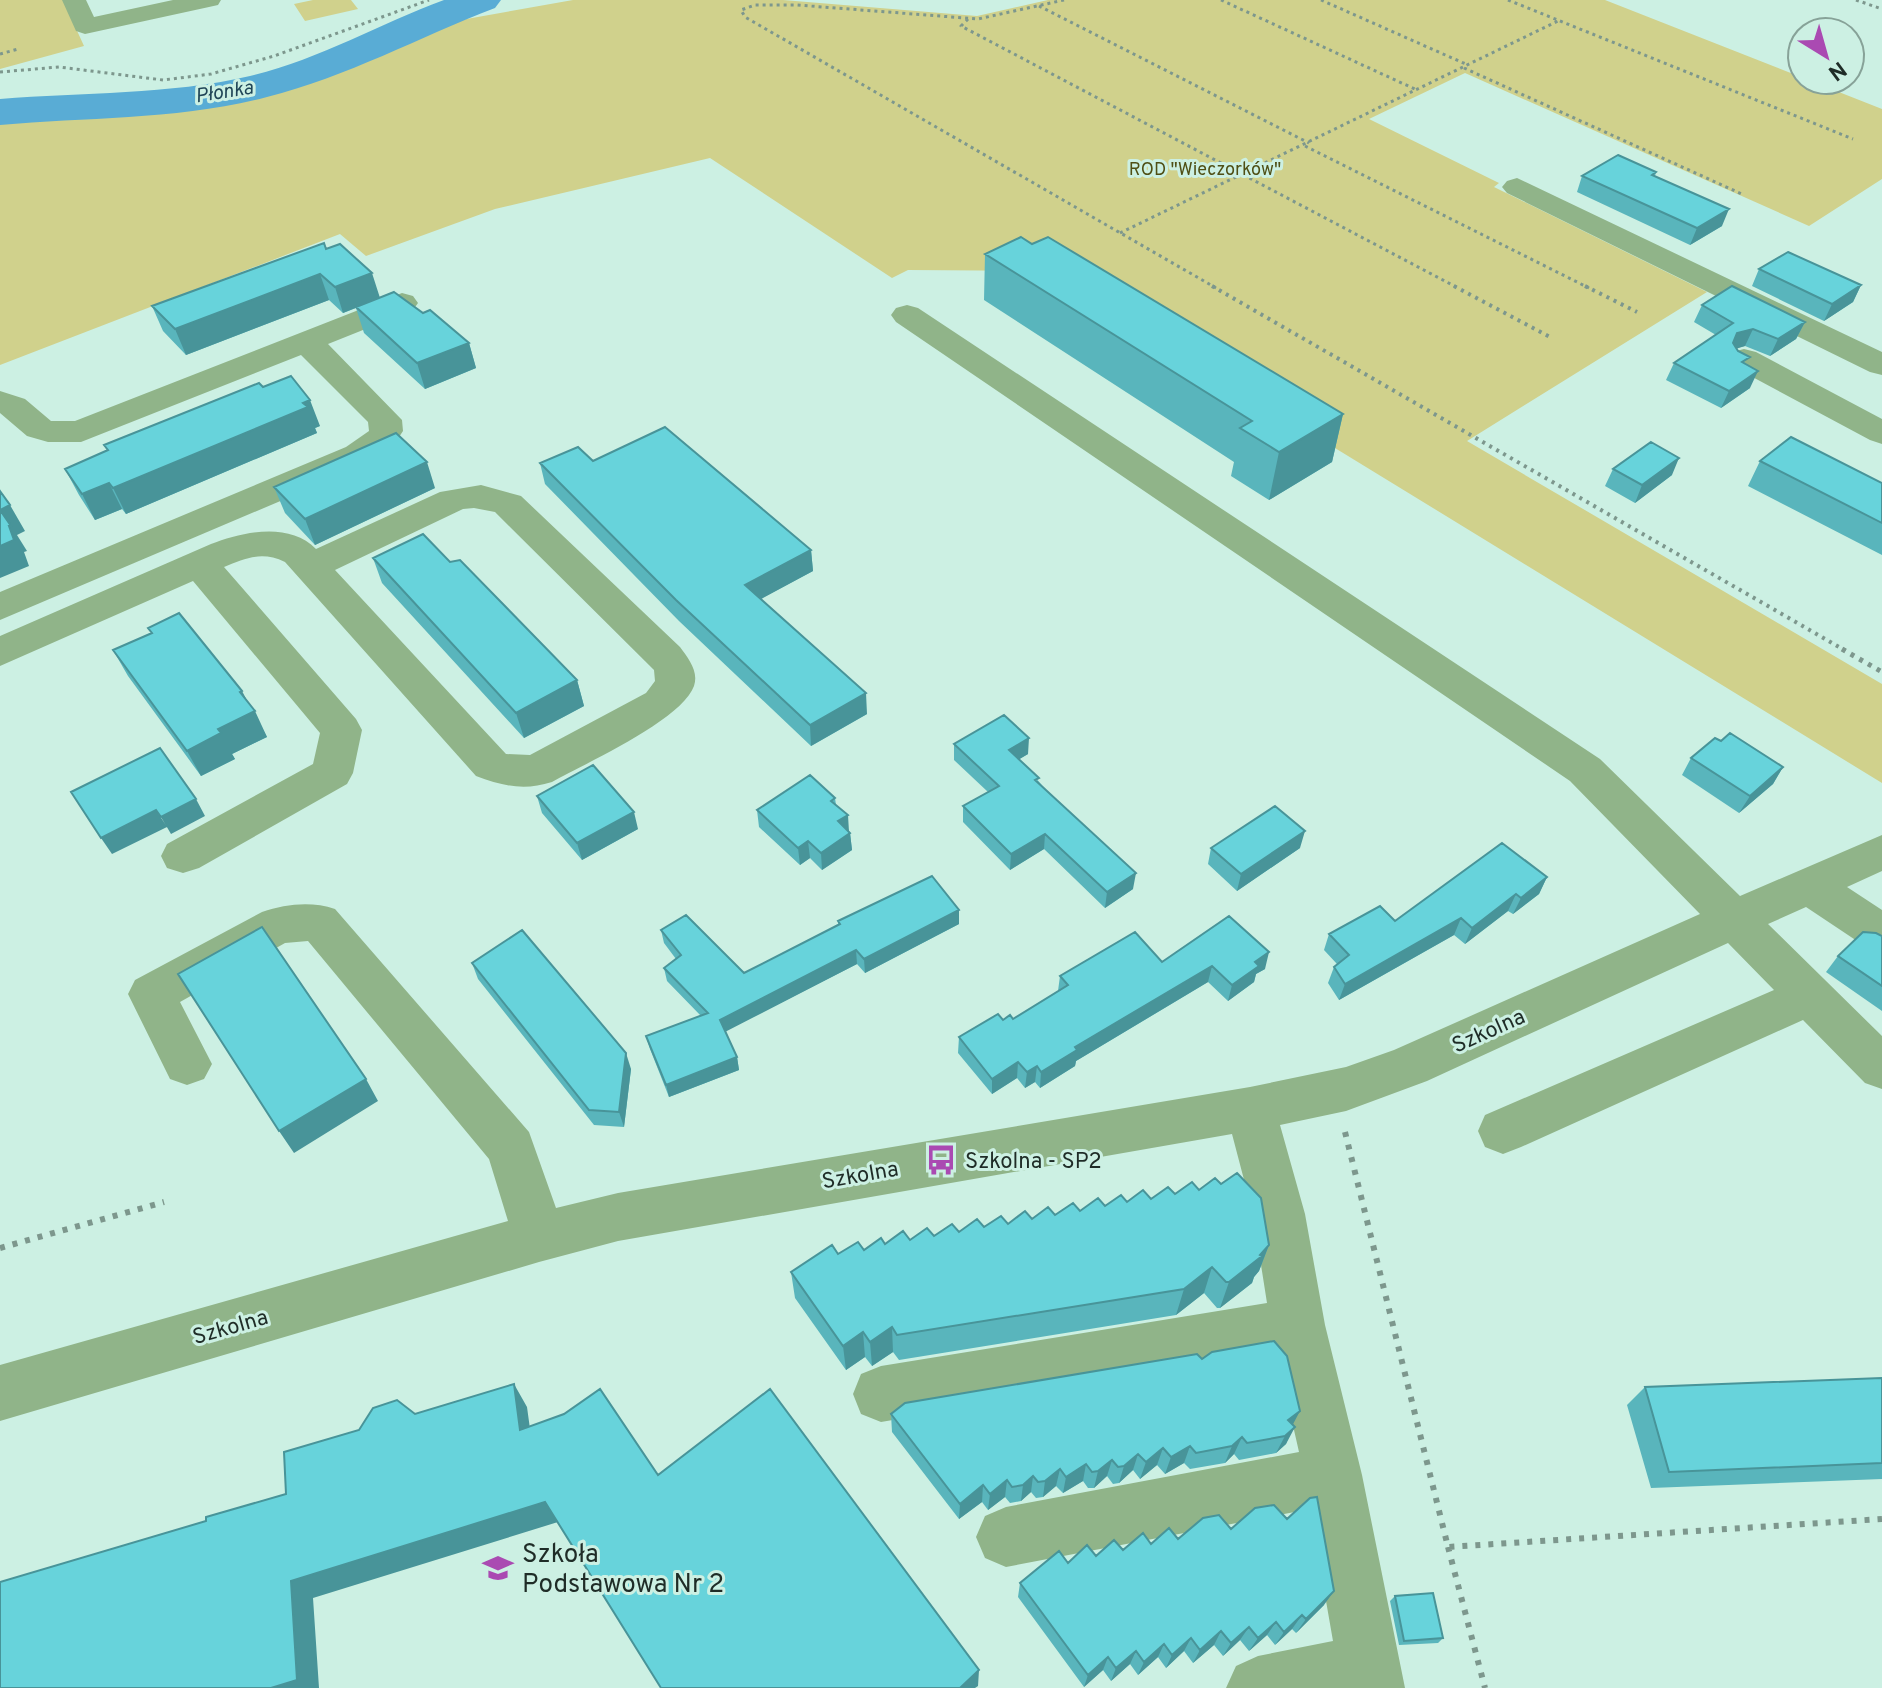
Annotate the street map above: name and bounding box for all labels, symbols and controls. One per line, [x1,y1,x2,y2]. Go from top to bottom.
north arrow [1786,16,1866,96]
text: N [1822,54,1851,86]
water label: Płonka [193,75,256,110]
park label: ROD "Wieczorków" [1129,159,1281,182]
street label: Szkolna [1448,1004,1530,1060]
bus stop icon: Szkolna - SP2 [924,1143,958,1177]
place label: Szkolna - SP2 [965,1149,1102,1176]
street label: Szkolna [820,1156,901,1196]
street label: Szkolna [190,1305,272,1352]
place label: Szkoła Podstawowa Nr 2 [522,1539,724,1602]
school or university icon: Szkoła Podstawowa Nr 2 [481,1551,515,1585]

